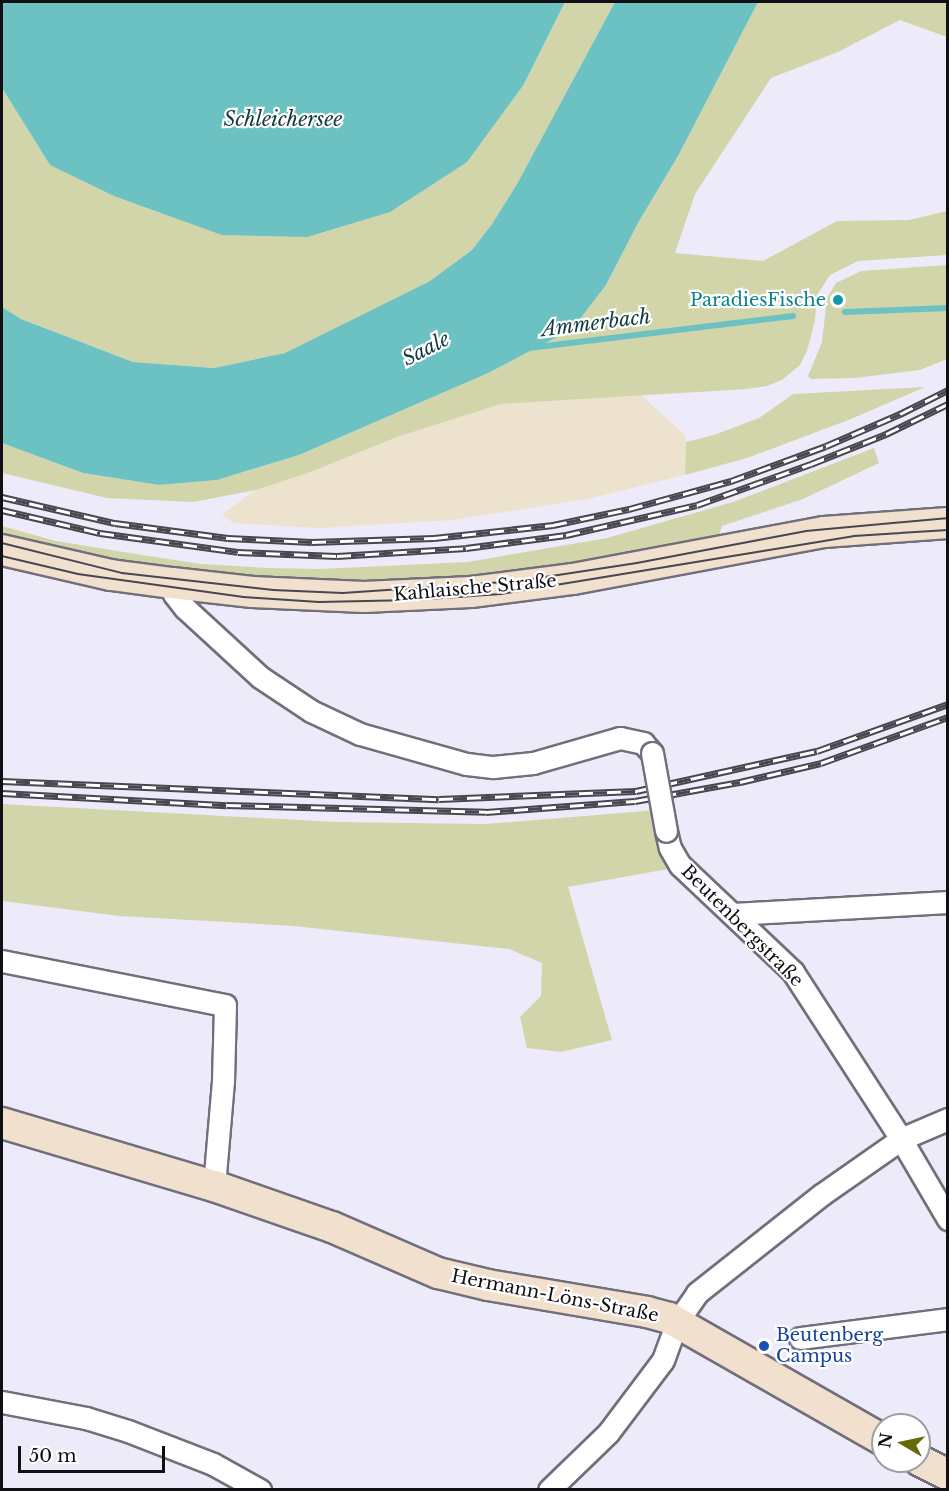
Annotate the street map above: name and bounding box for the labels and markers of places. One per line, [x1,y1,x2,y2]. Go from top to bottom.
place label: ParadiesFische [690,289,826,311]
marker: ParadiesFische [831,293,845,307]
place label: Beutenberg Campus [776,1325,883,1368]
marker: Beutenberg Campus [757,1339,771,1353]

